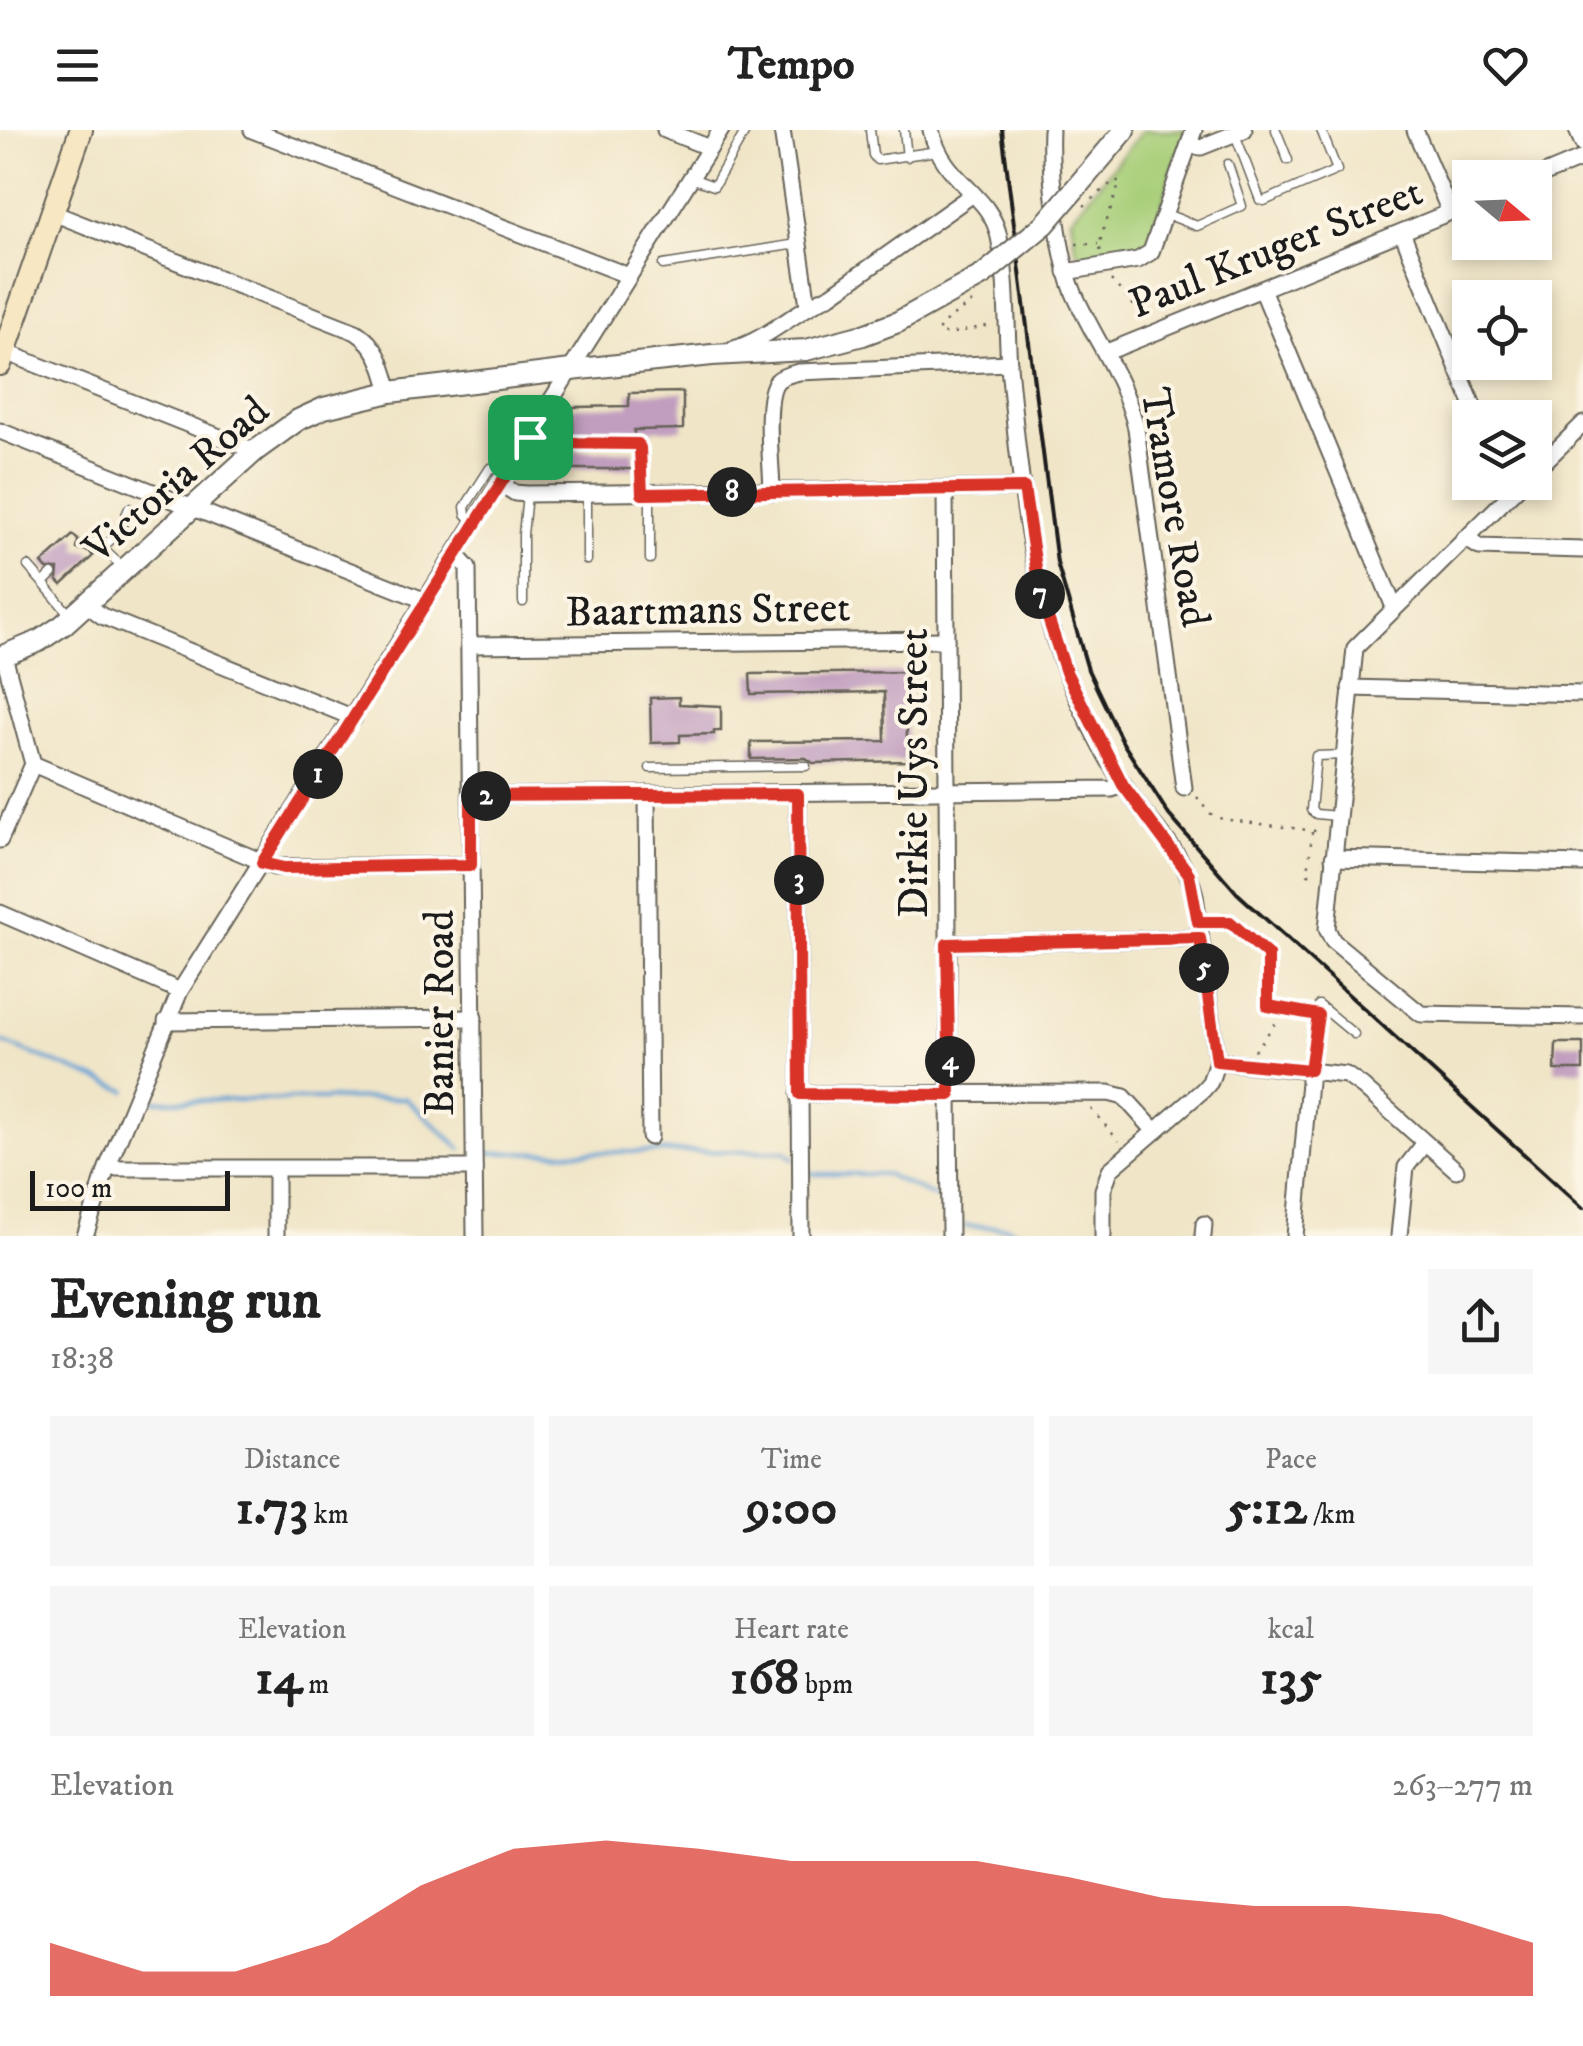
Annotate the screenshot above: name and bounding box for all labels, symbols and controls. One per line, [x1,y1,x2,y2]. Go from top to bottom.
text: Tempo [728,37,855,93]
icon: menu [50,38,105,93]
icon: heart [1478,38,1533,93]
north arrow [1452,160,1552,260]
map controls [1452,160,1552,500]
street label: Paul Kruger Street [1122,166,1430,331]
button: locate [1452,280,1552,380]
street label: Tramore Road [1127,384,1221,631]
street label: Victoria Road [73,385,281,576]
pin [488,395,573,480]
button: layers [1452,400,1552,500]
icon: arrive [503,410,558,465]
pin: 8 [707,467,757,517]
text: 8 [725,474,739,509]
pin: 7 [1015,569,1065,619]
text: 7 [1033,576,1047,611]
street label: Baartmans Street [565,583,851,639]
street label: Dirkie Uys Street [889,628,941,918]
pin: 1 [293,749,343,799]
text: 1 [313,756,323,791]
pin: 2 [461,771,511,821]
text: 2 [479,778,493,813]
pin: 3 [774,855,824,905]
text: 3 [794,862,804,897]
street label: Banier Road [415,910,467,1116]
pin: 5 [1179,943,1229,993]
text: 5 [1197,950,1211,985]
pin: 4 [925,1036,975,1086]
text: 4 [942,1043,958,1078]
scale bar [30,1166,230,1210]
text: 100 m [45,1171,112,1206]
text: Evening run [50,1267,321,1336]
button: share [1428,1269,1533,1374]
text: 18:38 [50,1339,114,1379]
text: Distance [244,1442,340,1477]
text: Time [761,1442,822,1477]
text: Pace [1265,1442,1317,1477]
text: 1.73 [236,1477,308,1540]
text: 9:00 [746,1477,837,1540]
text: 5:12 [1226,1477,1307,1540]
text: km [308,1497,349,1532]
text: /km [1307,1497,1356,1532]
text: Elevation [238,1612,346,1647]
text: Heart rate [734,1612,849,1647]
text: kcal [1268,1612,1314,1647]
text: 14 [255,1647,302,1710]
text: 168 [730,1647,799,1710]
text: 135 [1260,1647,1322,1710]
text: m [302,1667,329,1702]
text: bpm [799,1667,853,1702]
text: Elevation [50,1766,174,1806]
text: 263–277 m [1392,1766,1533,1806]

